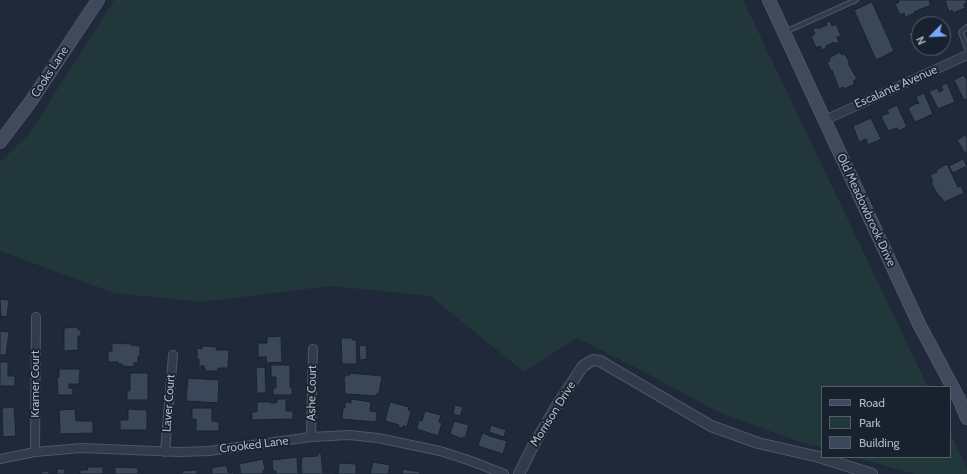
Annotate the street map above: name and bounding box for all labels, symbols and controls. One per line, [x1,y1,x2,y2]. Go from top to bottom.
north arrow [911,16,951,56]
text: N [913,34,929,47]
street label: Cooks Lane [28,44,72,100]
street label: Escalante Avenue [852,62,940,112]
street label: Old Meadowbrook Drive [833,151,899,269]
street label: Kramer Court [28,350,42,418]
street label: Ashe Court [304,365,320,421]
street label: Laver Court [160,374,178,432]
street label: Morrison Drive [527,379,579,449]
legend [821,386,951,458]
text: Road [859,395,885,410]
text: Park [859,415,881,430]
street label: Crooked Lane [219,434,289,456]
text: Building [859,435,900,450]

